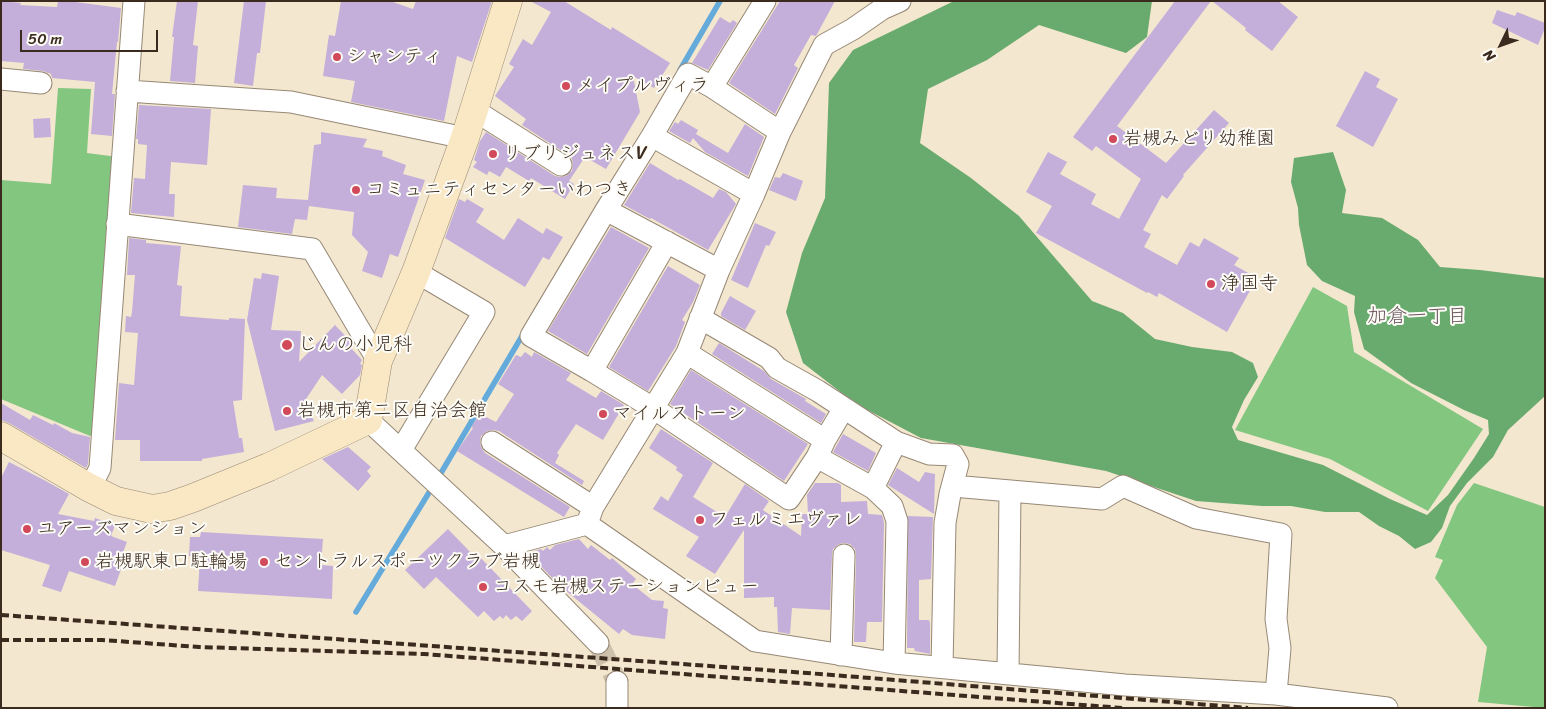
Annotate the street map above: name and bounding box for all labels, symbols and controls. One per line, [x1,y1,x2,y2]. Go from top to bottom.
scale bar [22,20,160,52]
north arrow [1476,20,1526,70]
text: 50 m [28,26,62,52]
text: N [1477,43,1502,67]
place label: シャンティ [347,46,442,68]
marker: シャンティ [331,51,343,63]
place label: メイプルヴィラ [576,75,709,97]
marker: メイプルヴィラ [560,80,572,92]
place label: 岩槻みどり幼稚園 [1123,128,1275,150]
marker: 岩槻みどり幼稚園 [1107,133,1119,145]
place label: リブリジュネスV [503,143,647,165]
marker: リブリジュネスV [487,148,499,160]
place label: コミュニティセンターいわつき [366,179,632,201]
marker: コミュニティセンターいわつき [350,184,362,196]
place label: 浄国寺 [1221,273,1278,295]
marker: 浄国寺 [1205,278,1217,290]
district label: 加倉一丁目 [1367,305,1467,329]
place label: じんの小児科 [298,334,412,356]
marker: じんの小児科 [280,338,294,352]
place label: 岩槻市第二区自治会館 [297,400,487,422]
place label: マイルストーン [613,403,746,425]
marker: 岩槻市第二区自治会館 [281,405,293,417]
marker: マイルストーン [597,408,609,420]
place label: フェルミエヴァレ [710,509,862,531]
marker: フェルミエヴァレ [694,514,706,526]
place label: ユアーズマンション [37,518,207,540]
marker: ユアーズマンション [21,523,33,535]
place label: 岩槻駅東口駐輪場 [95,551,247,573]
place label: セントラルスポーツクラブ岩槻 [274,551,540,573]
marker: 岩槻駅東口駐輪場 [79,556,91,568]
marker: セントラルスポーツクラブ岩槻 [258,556,270,568]
place label: コスモ岩槻ステーションビュー [493,576,759,598]
marker: コスモ岩槻ステーションビュー [477,581,489,593]

